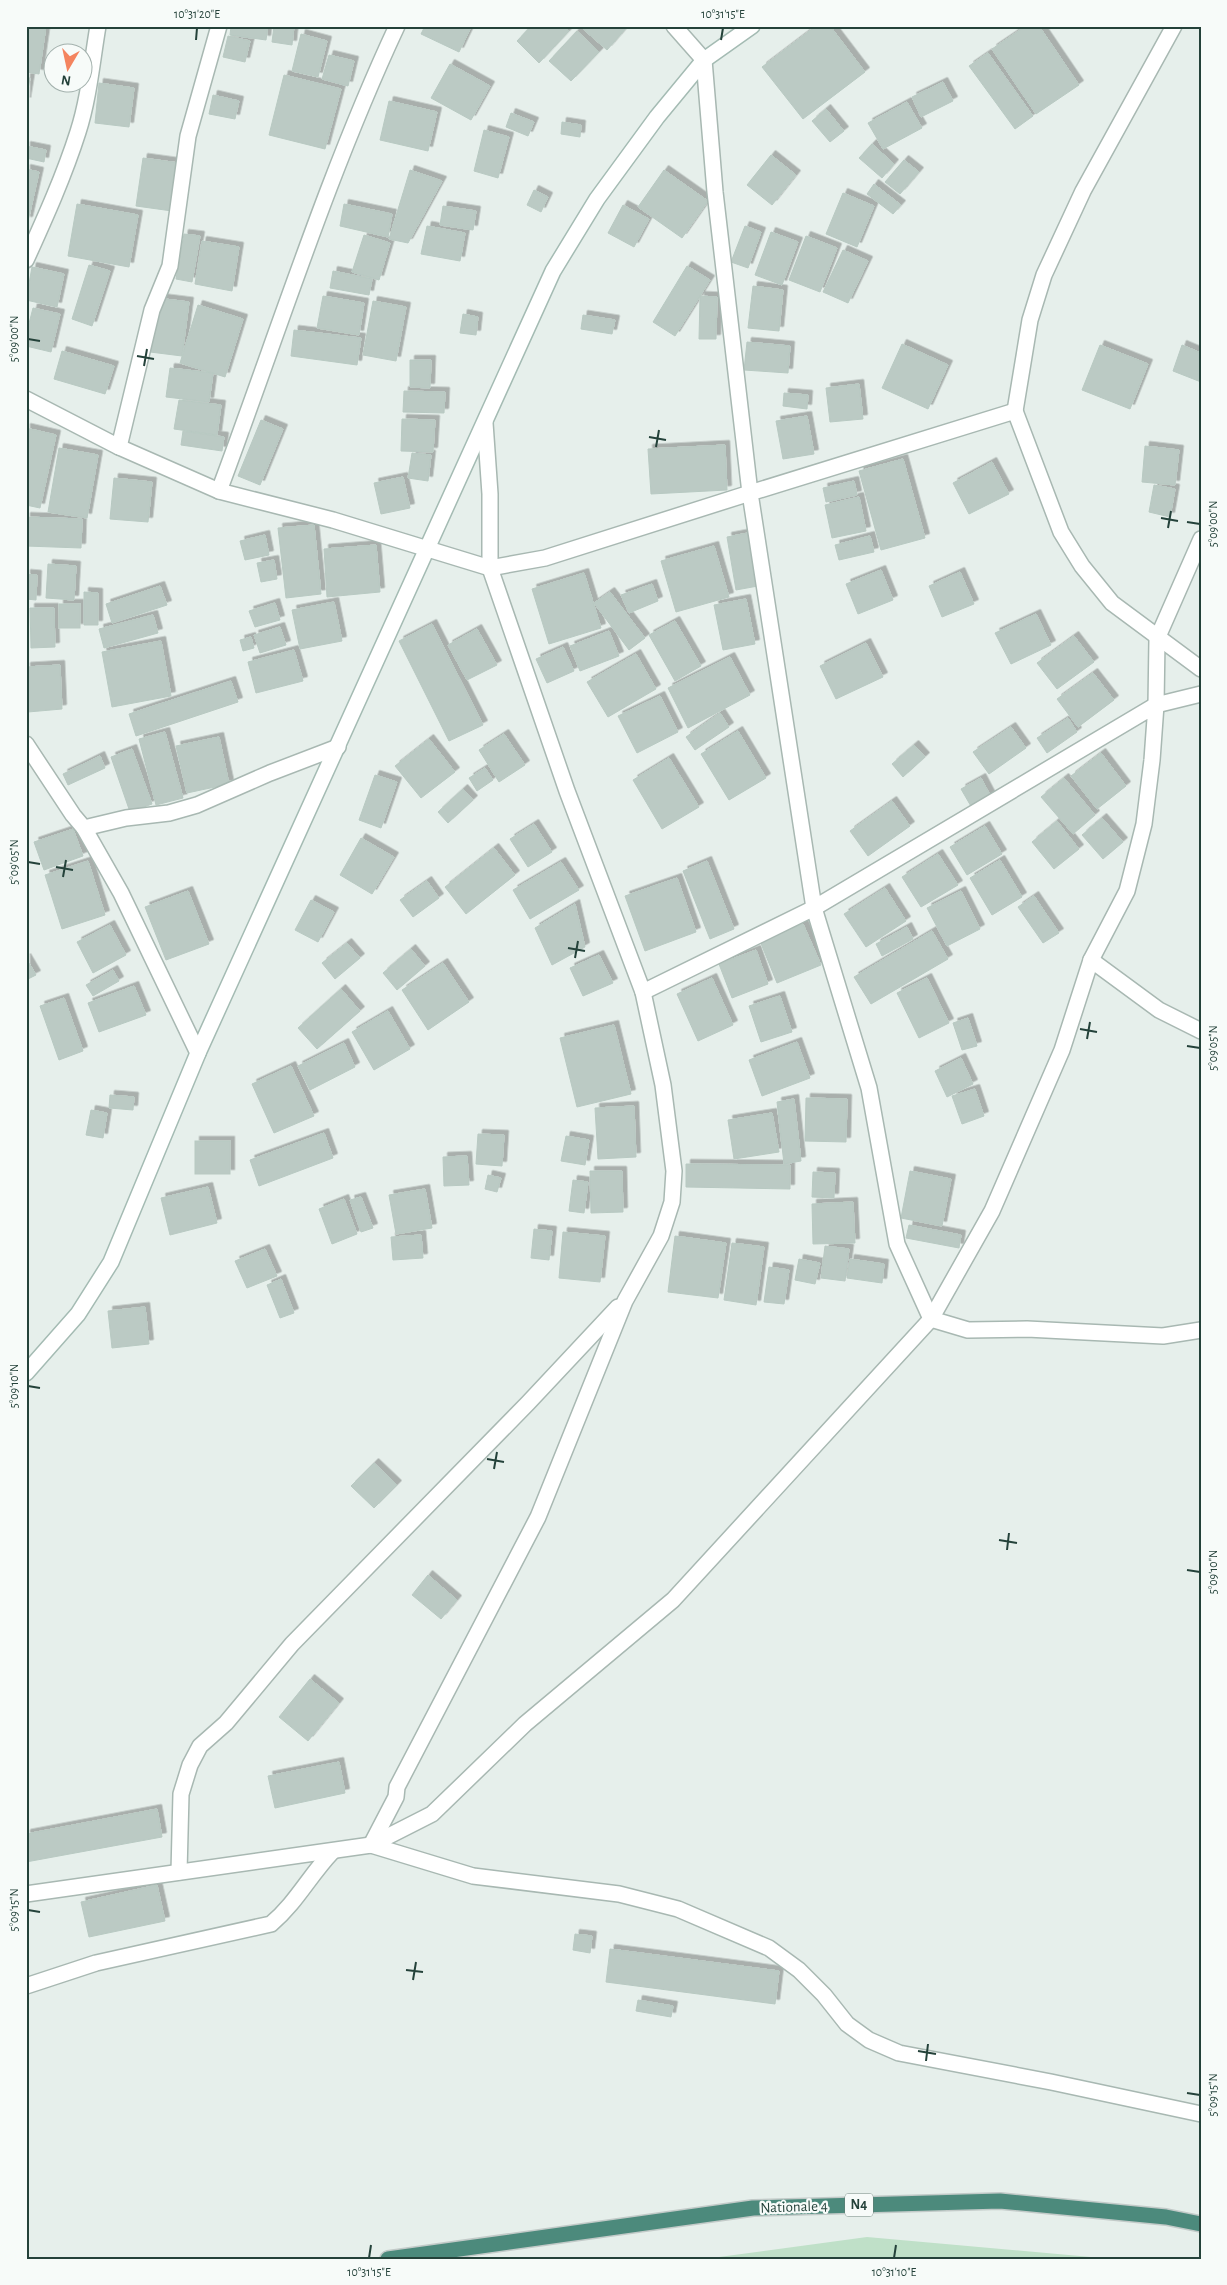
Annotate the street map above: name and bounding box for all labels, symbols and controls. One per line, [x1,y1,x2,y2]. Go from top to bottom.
text: 10°31'20"E [174,8,220,20]
text: 10°31'15"E [701,8,745,20]
north arrow [42,42,92,92]
text: N [60,72,72,88]
text: 5°09'00"N [8,316,20,362]
text: 5°09'00"N [1207,501,1219,547]
text: 5°09'05"N [8,839,20,885]
text: 5°09'05"N [1207,1025,1219,1071]
text: 5°09'10"N [8,1364,20,1408]
text: 5°09'10"N [1207,1550,1219,1594]
text: 5°09'15"N [8,1888,20,1932]
text: 5°09'15"N [1207,2073,1219,2117]
road number: N4 [845,2194,873,2216]
street label: Nationale 4 [760,2198,828,2216]
text: 10°31'15"E [347,2266,391,2278]
text: 10°31'10"E [872,2266,917,2278]

